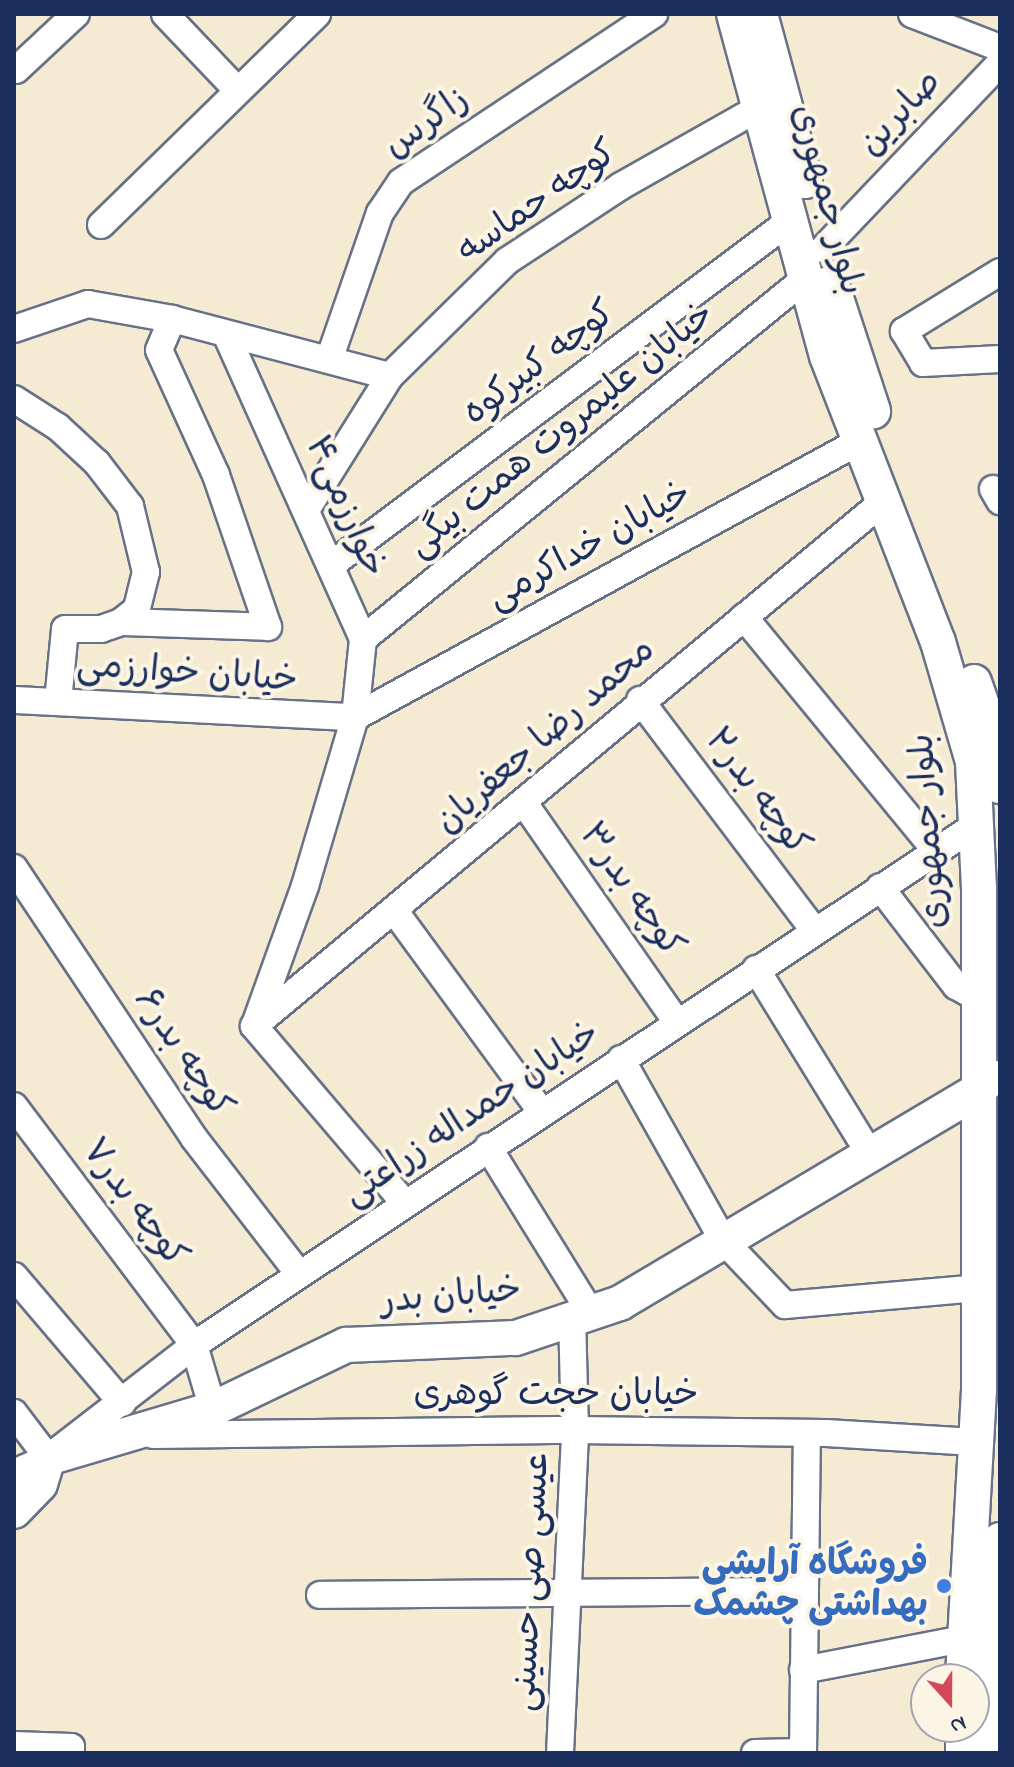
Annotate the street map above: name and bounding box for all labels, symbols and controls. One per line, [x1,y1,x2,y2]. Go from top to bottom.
street label: صابرین [850,62,952,166]
street label: زاگرس [376,79,478,169]
street label: بلوار جمهوری [780,100,872,300]
street label: کوچه حماسه [450,132,626,274]
street label: کوچه کبیرکوه [455,293,625,435]
street label: خیابان علیمروت همت بیگی [400,294,724,568]
street label: خوارزمی۴ [294,430,394,584]
street label: خیابان خداکرمی [481,473,699,621]
street label: محمد رضا جعفریان [427,630,665,844]
street label: خیابان خوارزمی [75,645,299,703]
street label: کوچه بدر۲ [694,720,818,866]
street label: بلوار جمهوری [902,732,958,930]
street label: کوچه بدر۳ [568,815,692,967]
street label: کوچه بدر۶ [123,981,241,1127]
street label: خیابان حمداله زراعتی [335,1013,609,1217]
street label: کوچه بدر۷ [71,1131,195,1277]
street label: خیابان بدر [379,1269,523,1325]
street label: خیابان حجت گوهری [414,1374,698,1418]
street label: عیسی صی حسینی [504,1451,560,1713]
place label: فروشگاه آرایشی بهداشتی چشمک [694,1543,928,1628]
marker: فروشگاه آرایشی بهداشتی چشمک [935,1577,953,1595]
north arrow [910,1663,990,1743]
text: N [945,1706,971,1741]

